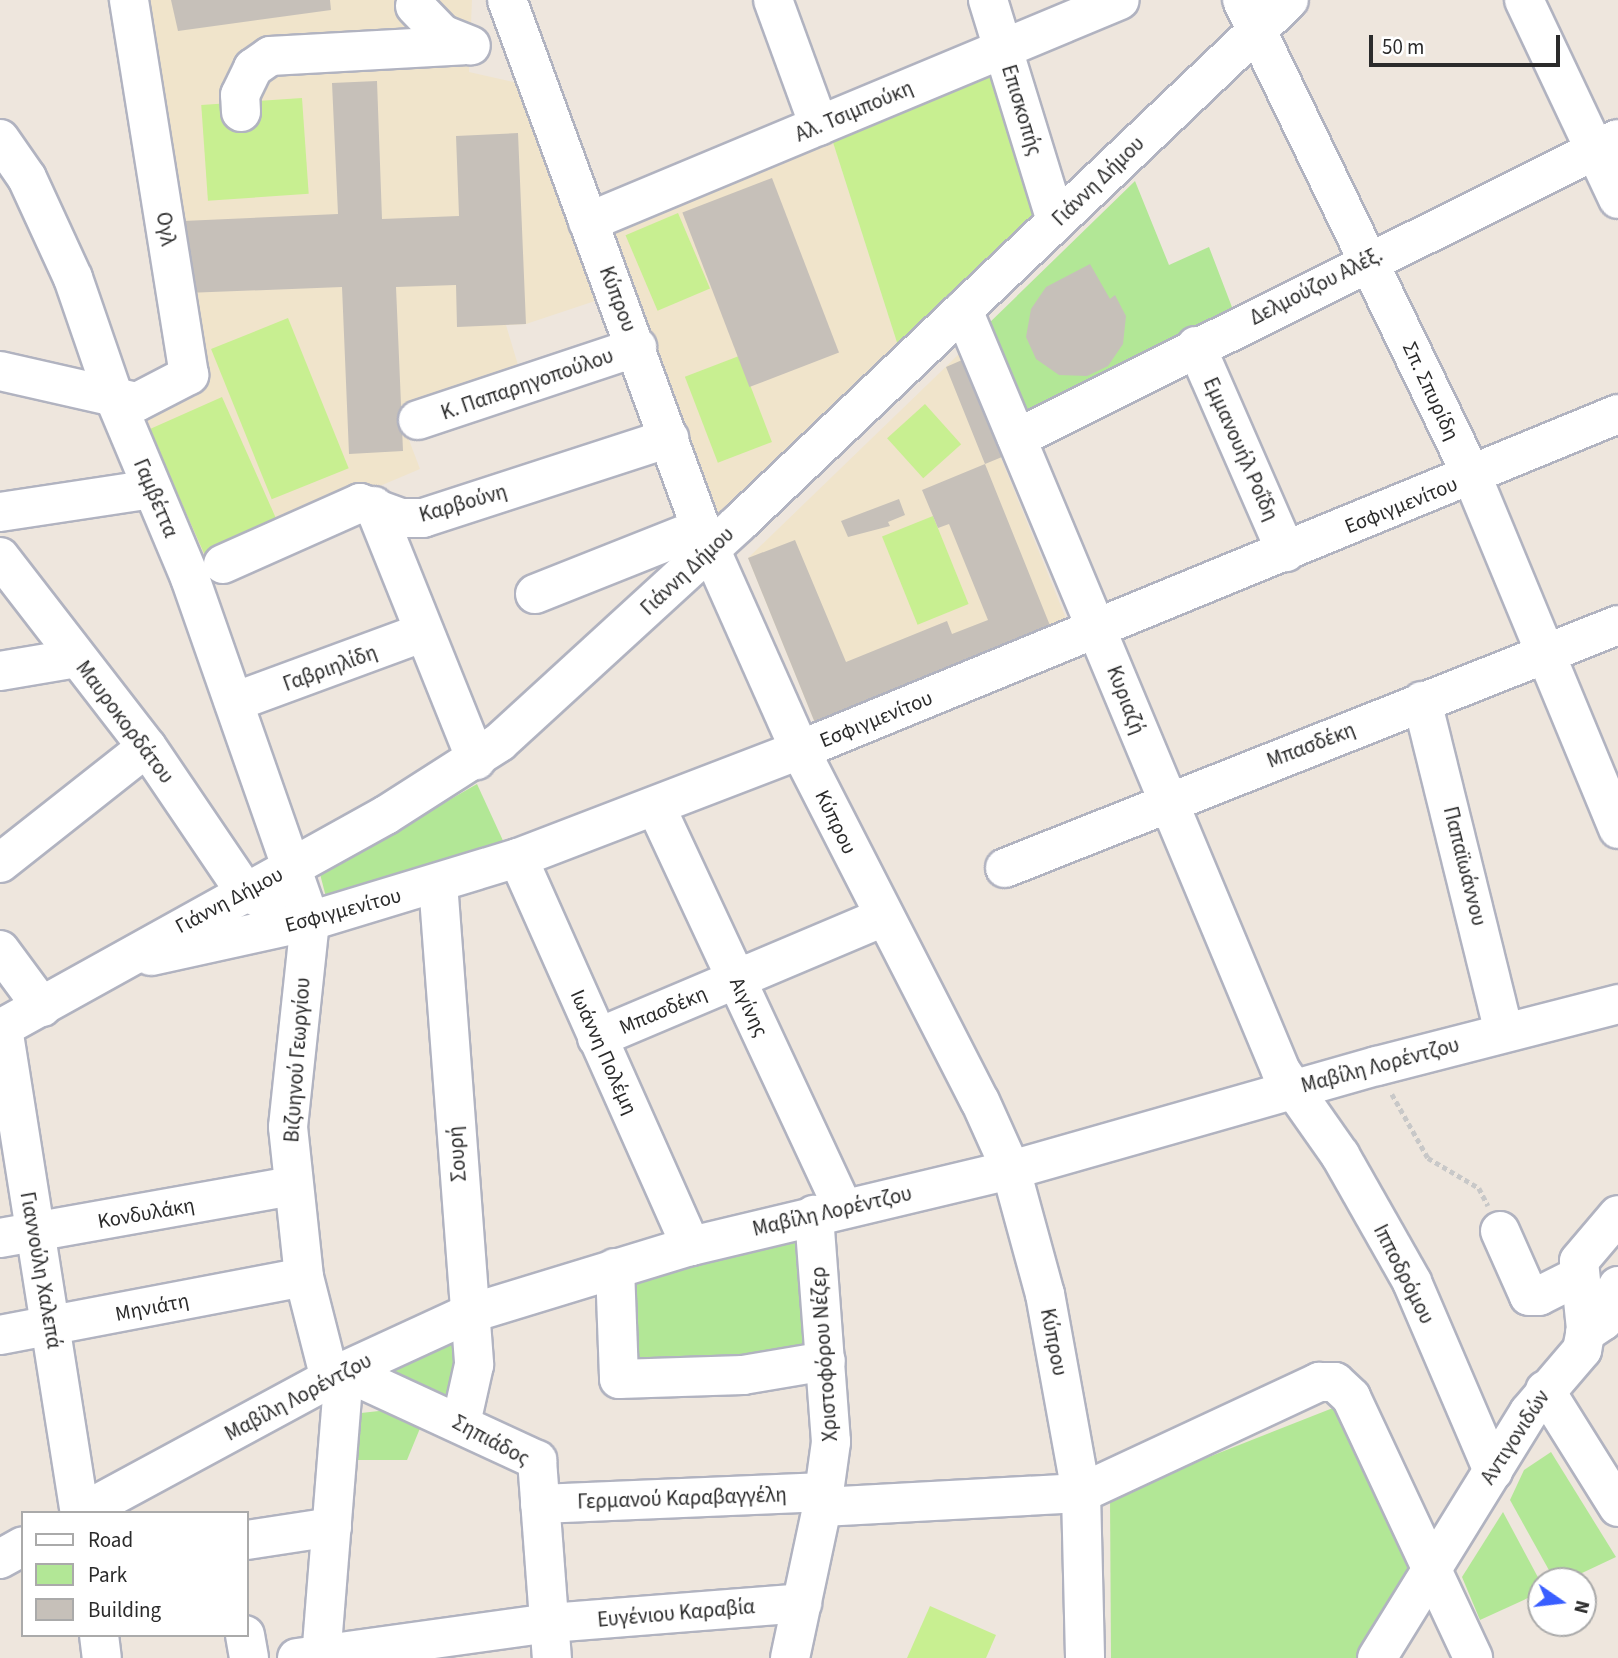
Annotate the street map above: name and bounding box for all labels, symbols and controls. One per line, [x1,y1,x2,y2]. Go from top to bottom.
scale bar [1373,21,1564,65]
text: 50 m [1382,32,1424,62]
street label: Επισκοπής [996,62,1048,158]
street label: Αλ. Τσιμπούκη [791,75,917,147]
street label: Γιάννη Δήμου [1047,131,1149,231]
street label: Ογλ [151,210,181,248]
street label: Δελμούζου Αλέξ. [1245,242,1387,330]
street label: Κύπρου [594,263,642,335]
street label: Σπ. Σπυρίδη [1397,338,1465,444]
street label: Κ. Παπαρηγοπούλου [438,343,616,425]
street label: Εμμανουήλ Ροΐδη [1198,373,1284,525]
street label: Γαμβέττα [128,455,184,541]
street label: Εσφιγμενίτου [1341,471,1461,539]
street label: Καρβούνη [416,478,510,528]
street label: Γιάννη Δήμου [635,522,739,620]
street label: Γαβριηλίδη [279,639,381,697]
street label: Μαυροκορδάτου [71,656,179,788]
street label: Κυριαζή [1101,662,1151,738]
street label: Εσφιγμενίτου [816,685,936,753]
street label: Μπασδέκη [1263,717,1359,773]
street label: Κύπρου [810,786,862,858]
street label: Παπαϊωάννου [1438,804,1492,928]
street label: Γιάννη Δήμου [171,861,287,939]
street label: Εσφιγμενίτου [282,882,404,938]
street label: Αιγίνης [724,973,774,1041]
street label: Βιζυηνού Γεωργίου [279,977,315,1143]
street label: Μπασδέκη [615,980,711,1040]
street label: Ιωάννη Πολέμη [565,985,643,1119]
street label: Μαβίλη Λορέντζου [1298,1032,1462,1098]
street label: Σουρή [442,1125,472,1183]
street label: Μαβίλη Λορέντζου [750,1180,914,1242]
street label: Γιαννούλη Χαλεπά [15,1190,67,1350]
street label: Κονδυλάκη [96,1192,196,1234]
street label: Ιπποδρόμου [1368,1220,1440,1328]
street label: Χριστοφόρου Νέζερ [805,1266,843,1442]
street label: Μηνιάτη [113,1288,191,1326]
street label: Κύπρου [1035,1306,1073,1378]
street label: Μαβίλη Λορέντζου [220,1348,376,1446]
street label: Αντιγονιδών [1475,1385,1555,1489]
street label: Σηπιάδος [448,1409,534,1471]
street label: Γερμανού Καραβαγγέλη [577,1482,787,1514]
legend [21,1511,248,1637]
text: Road [88,1525,133,1555]
text: Park [88,1560,127,1590]
north arrow [1527,1567,1597,1637]
street label: Ευγένιου Καραβία [596,1594,756,1632]
text: Building [88,1595,161,1625]
text: N [1566,1597,1596,1616]

